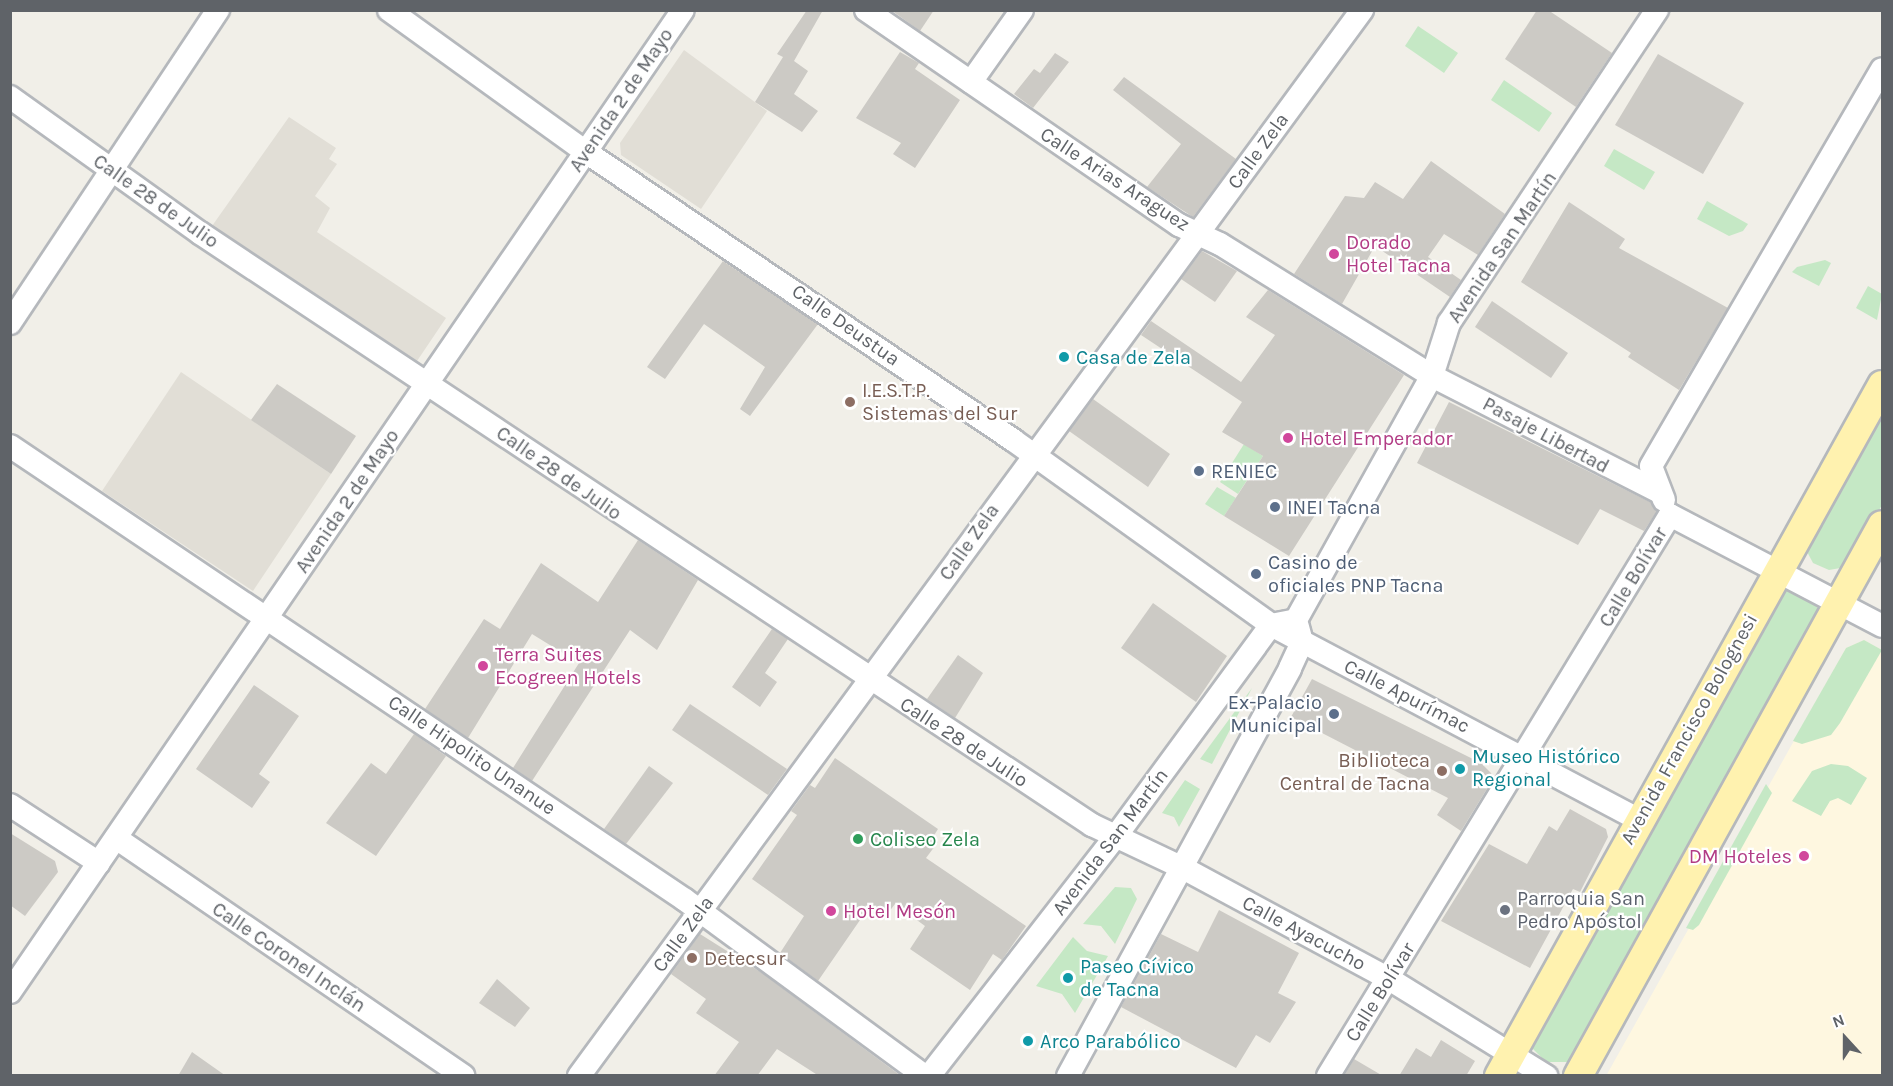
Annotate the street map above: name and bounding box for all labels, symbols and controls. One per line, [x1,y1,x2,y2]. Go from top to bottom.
street label: Avenida 2 de Mayo [564,23,678,177]
street label: Calle Zela [1222,108,1294,194]
street label: Calle Arias Araguez [1036,122,1194,236]
street label: Calle 28 de Julio [89,149,223,253]
street label: Avenida San Martín [1442,167,1562,327]
place label: Dorado Hotel Tacna [1346,231,1451,278]
marker: Dorado Hotel Tacna [1327,247,1341,261]
street label: Calle Deustua [787,279,905,371]
place label: Casa de Zela [1076,345,1191,369]
marker: Casa de Zela [1057,350,1071,364]
place label: I.E.S.T.P. Sistemas del Sur [862,378,1017,425]
street label: Pasaje Libertad [1479,392,1613,478]
marker: I.E.S.T.P. Sistemas del Sur [843,395,857,409]
street label: Calle 28 de Julio [492,421,626,525]
street label: Avenida 2 de Mayo [290,424,404,578]
place label: Hotel Emperador [1300,426,1453,450]
marker: Hotel Emperador [1281,431,1295,445]
place label: RENIEC [1211,459,1277,483]
marker: RENIEC [1192,464,1206,478]
place label: INEI Tacna [1287,495,1381,519]
street label: Calle Zela [934,499,1004,585]
marker: INEI Tacna [1268,500,1282,514]
street label: Calle Bolívar [1594,523,1672,631]
place label: Casino de oficiales PNP Tacna [1268,550,1443,597]
marker: Casino de oficiales PNP Tacna [1249,567,1263,581]
street label: Avenida Francisco Bolognesi [1615,609,1763,849]
place label: Terra Suites Ecogreen Hotels [495,642,642,689]
street label: Calle Apurímac [1340,654,1474,738]
marker: Terra Suites Ecogreen Hotels [476,659,490,673]
street label: Calle Hipolito Unanue [384,690,560,820]
place label: Ex-Palacio Municipal [1228,690,1322,737]
street label: Calle 28 de Julio [896,692,1032,792]
marker: Ex-Palacio Municipal [1327,707,1341,721]
place label: Museo Histórico Regional [1472,745,1620,792]
place label: Biblioteca Central de Tacna [1280,748,1430,795]
marker: Museo Histórico Regional [1453,762,1467,776]
street label: Avenida San Martín [1047,764,1173,920]
marker: Biblioteca Central de Tacna [1435,764,1449,778]
place label: Coliseo Zela [870,827,980,851]
marker: Coliseo Zela [851,832,865,846]
place label: DM Hoteles [1689,844,1792,868]
marker: DM Hoteles [1797,849,1811,863]
place label: Parroquia San Pedro Apóstol [1517,886,1645,933]
street label: Calle Ayacucho [1238,890,1370,976]
street label: Calle Zela [647,891,719,977]
street label: Calle Coronel Inclán [208,897,370,1017]
place label: Hotel Mesón [843,899,956,923]
marker: Parroquia San Pedro Apóstol [1498,903,1512,917]
marker: Hotel Mesón [824,904,838,918]
street label: Calle Bolívar [1340,938,1420,1046]
place label: Detecsur [704,946,785,970]
marker: Detecsur [685,951,699,965]
place label: Paseo Cívico de Tacna [1080,954,1194,1001]
marker: Paseo Cívico de Tacna [1061,971,1075,985]
north arrow [1815,1008,1875,1068]
text: N [1830,1010,1847,1032]
place label: Arco Parabólico [1040,1029,1181,1053]
marker: Arco Parabólico [1021,1034,1035,1048]

